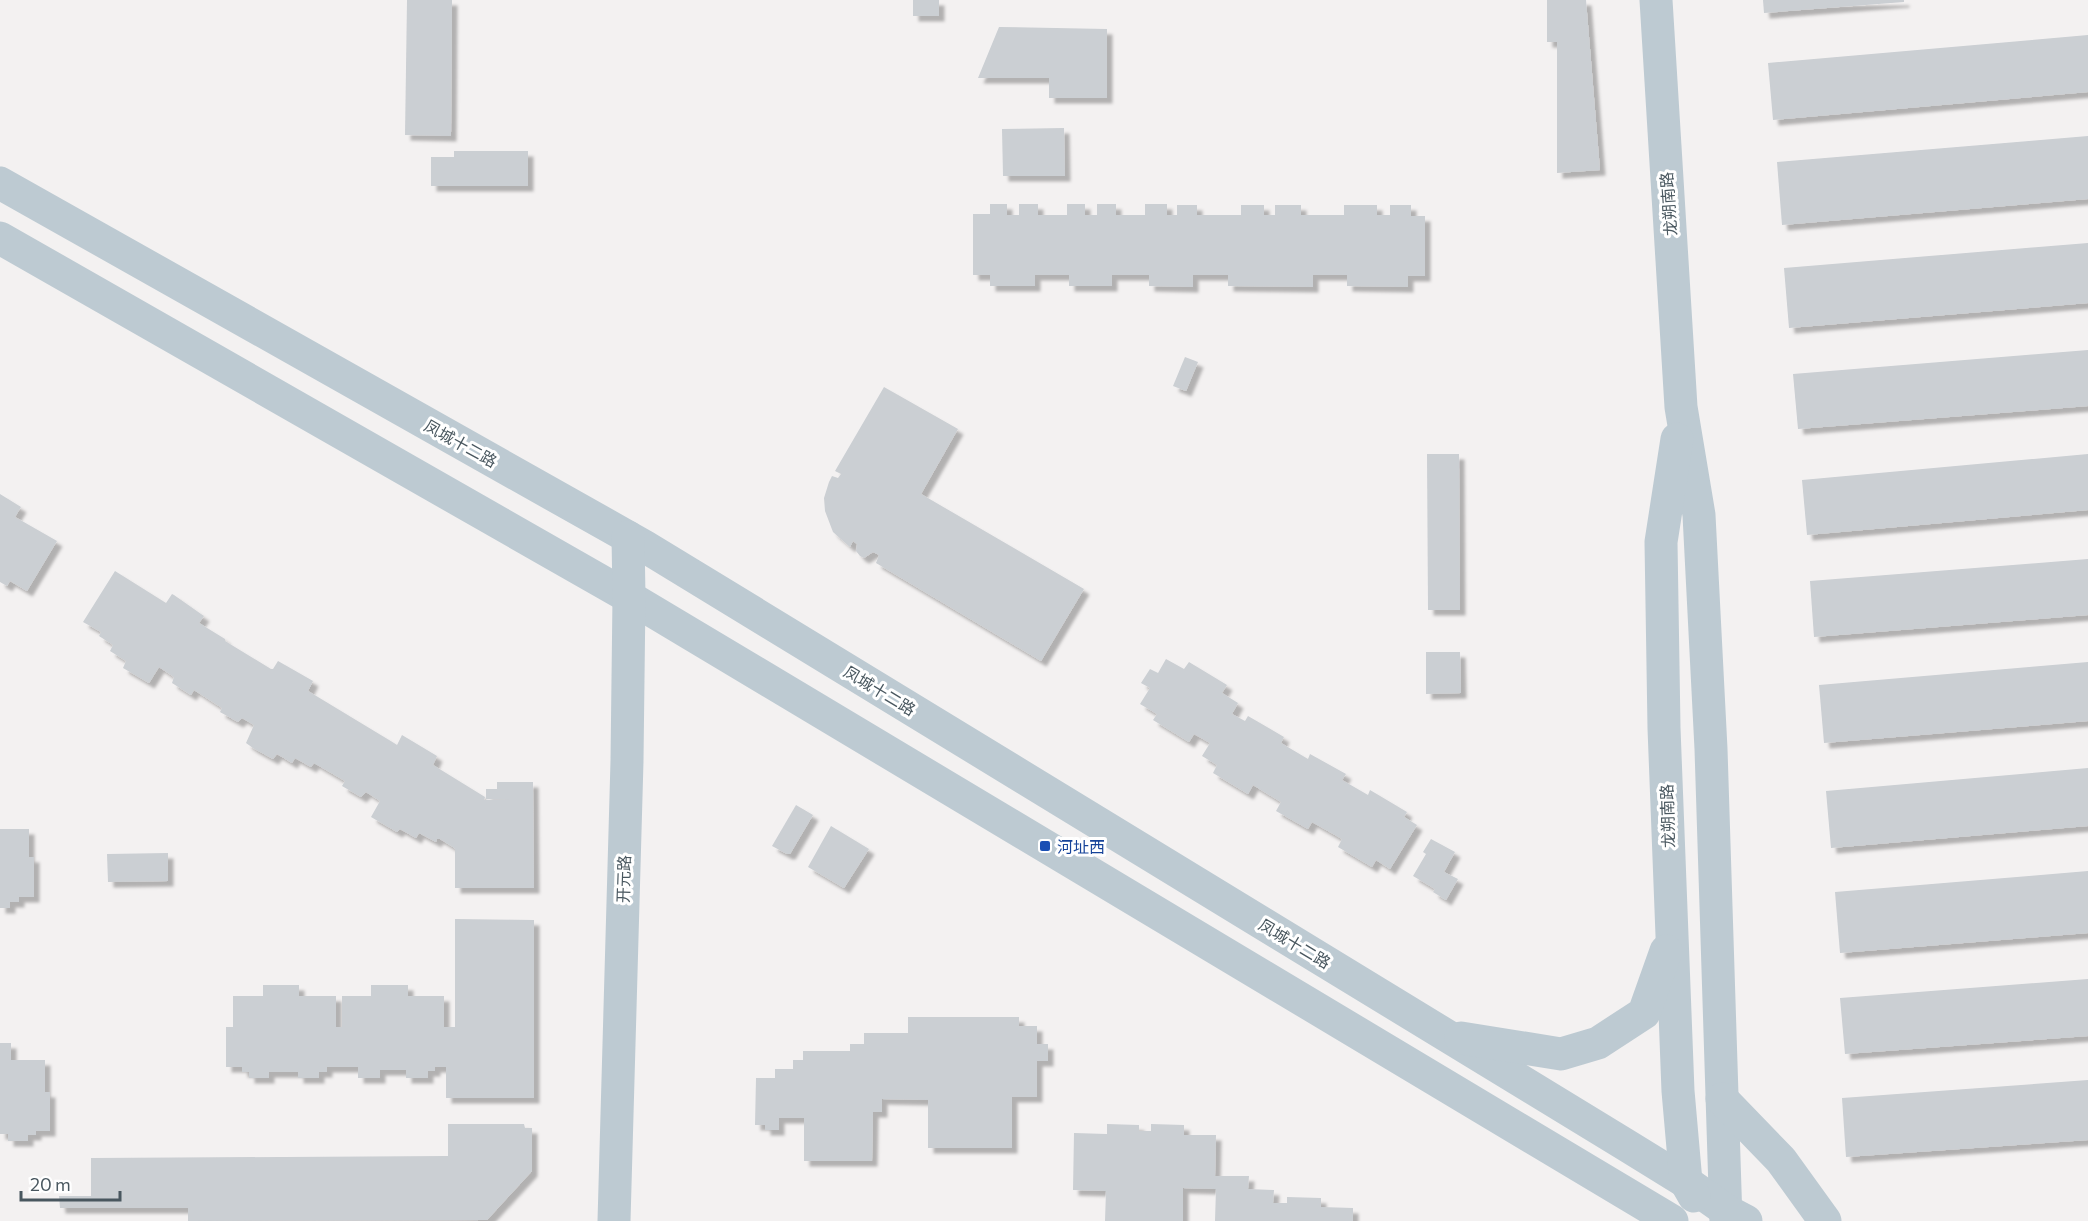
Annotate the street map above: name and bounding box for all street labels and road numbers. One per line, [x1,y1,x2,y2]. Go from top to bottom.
street label: 龙朔南路 [1656,171,1680,237]
street label: 凤城十二路 [421,415,501,471]
street label: 凤城十二路 [841,661,919,719]
street label: 龙朔南路 [1656,784,1678,848]
street label: 开元路 [613,855,633,903]
street label: 凤城十二路 [1256,914,1334,972]

